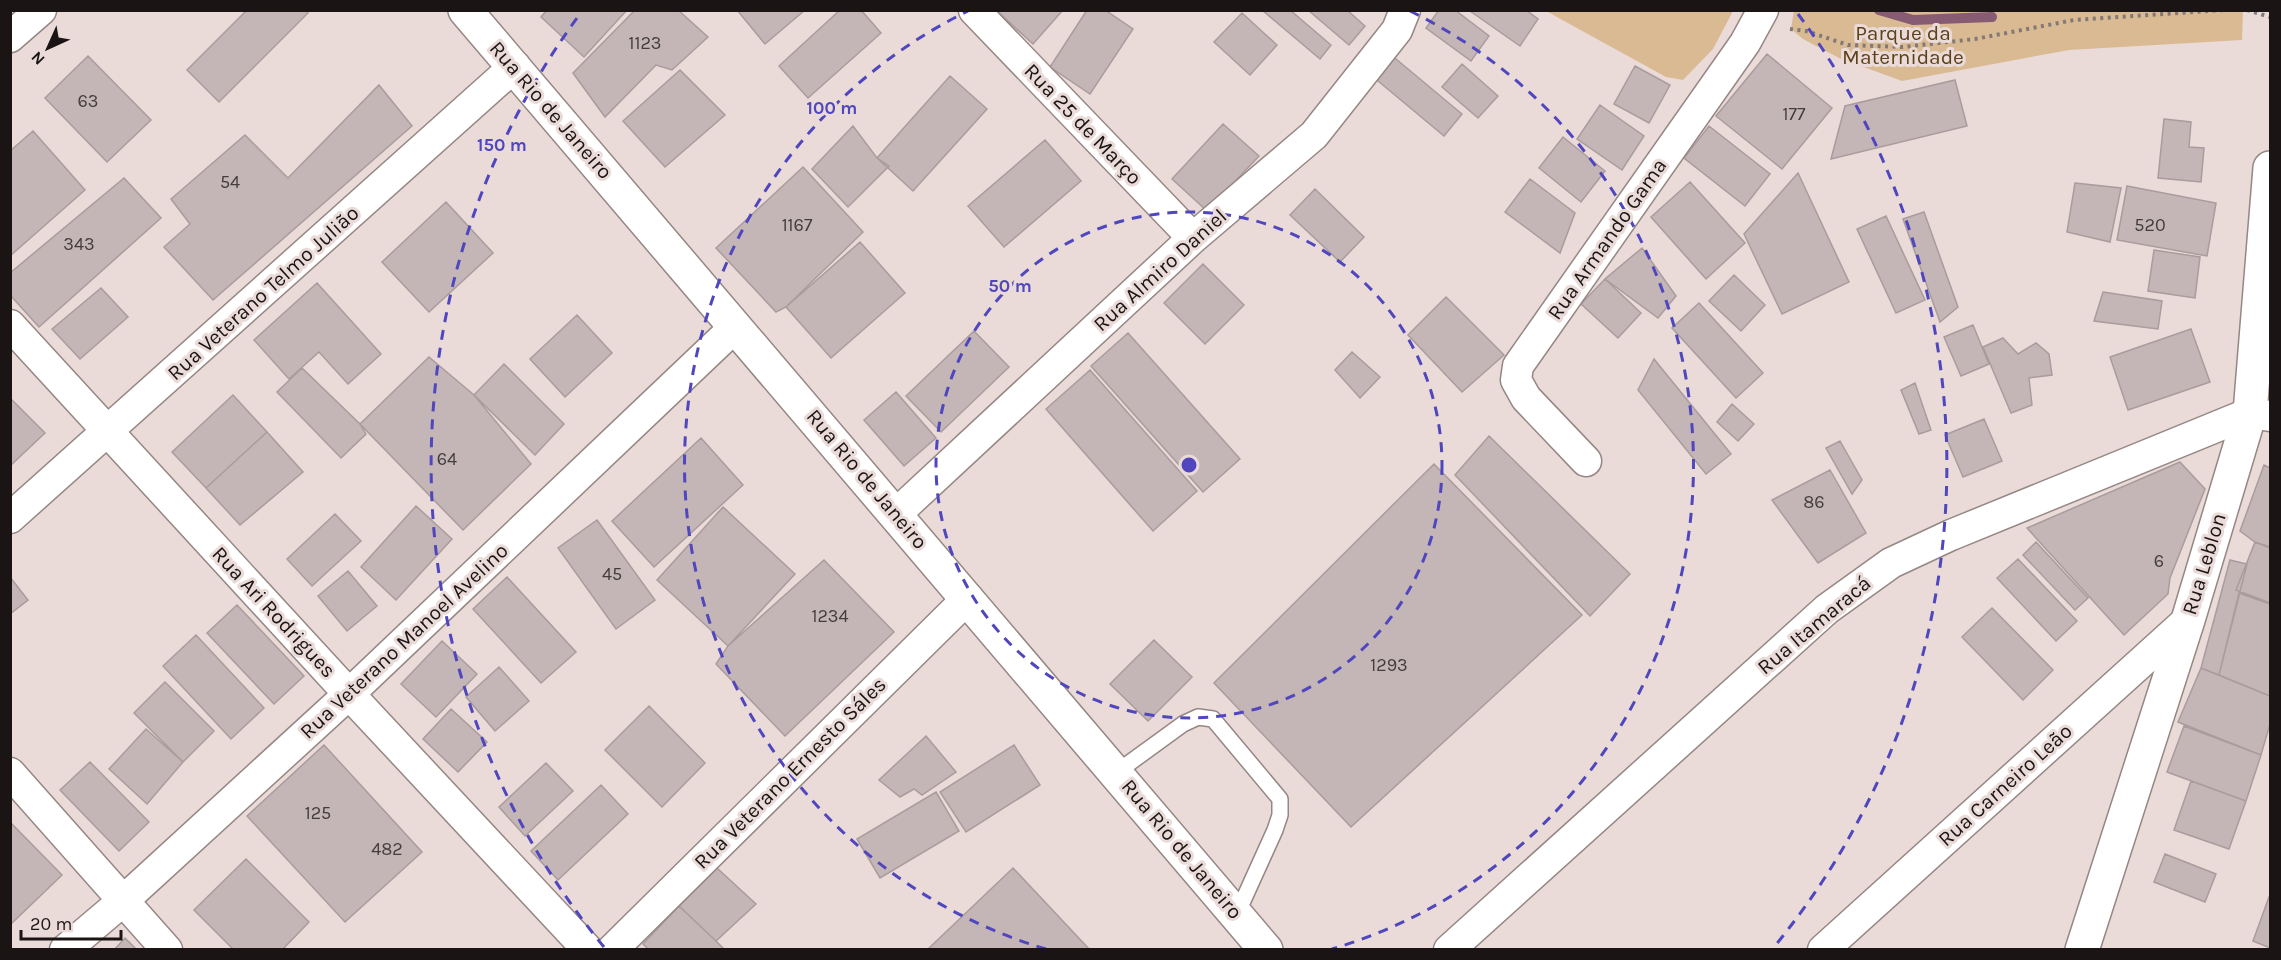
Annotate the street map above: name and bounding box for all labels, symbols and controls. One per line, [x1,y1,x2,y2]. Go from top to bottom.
north arrow [18,18,78,78]
park label: Parque da Maternidade [1842,21,1964,69]
house number: 1123 [629,32,661,54]
street label: Rua Rio de Janeiro [485,36,617,184]
text: N [27,47,49,69]
street label: Rua 25 de Março [1019,59,1147,189]
house number: 63 [78,90,98,112]
text: 100 m [807,97,857,119]
house number: 177 [1783,103,1806,125]
text: 150 m [477,134,527,156]
street label: Rua Armando Gama [1542,154,1672,324]
house number: 54 [220,171,240,193]
street label: Rua Veterano Telmo Julião [162,201,364,385]
street label: Rua Almiro Daniel [1088,204,1232,336]
house number: 1167 [782,214,813,236]
house number: 520 [2134,214,2166,236]
house number: 343 [63,233,95,255]
text: 50 m [988,275,1032,297]
street label: Rua Rio de Janeiro [802,404,932,554]
house number: 64 [437,448,457,470]
centre of rings [1179,455,1199,475]
house number: 86 [1803,491,1825,513]
street label: Rua Leblon [2177,510,2231,618]
street label: Rua Veterano Manoel Avelino [295,538,513,744]
street label: Rua Ari Rodrigues [207,542,341,682]
house number: 6 [2154,550,2164,572]
house number: 45 [602,563,622,585]
street label: Rua Itamaracá [1753,571,1875,679]
house number: 1234 [811,605,849,627]
house number: 1293 [1370,654,1408,676]
street label: Rua Veterano Ernesto Sáles [689,672,891,874]
street label: Rua Carneiro Leão [1933,719,2077,851]
street label: Rua Rio de Janeiro [1117,774,1247,924]
house number: 125 [305,802,331,824]
house number: 482 [371,838,403,860]
scale bar [21,903,122,941]
text: 20 m [30,913,72,935]

